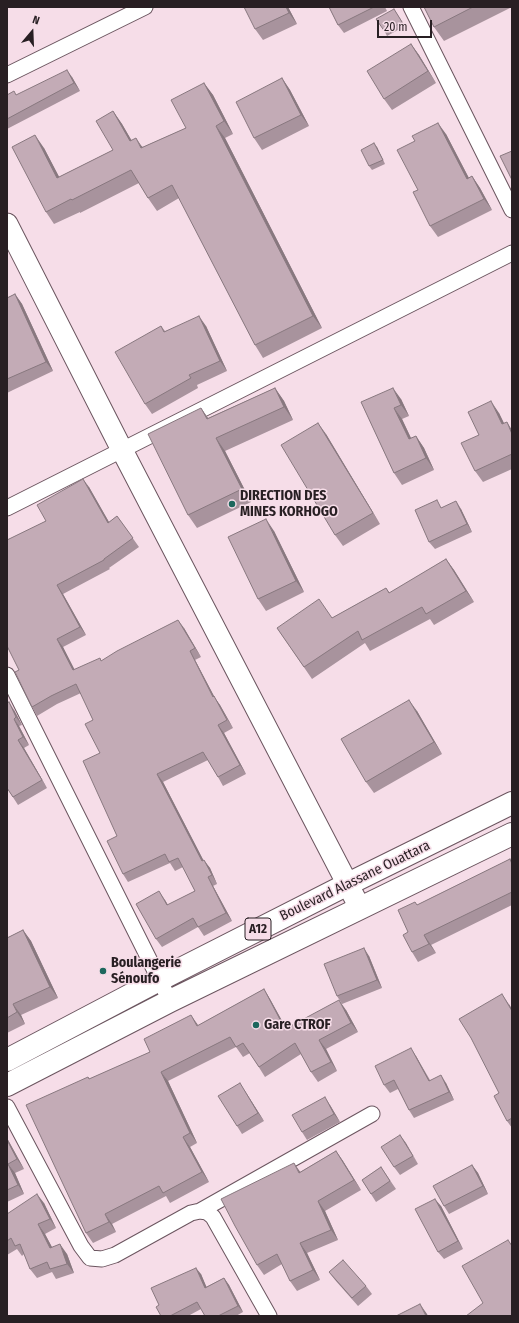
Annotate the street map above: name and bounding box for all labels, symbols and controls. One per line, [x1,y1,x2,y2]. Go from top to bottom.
north arrow [12,12,52,52]
scale bar [379,12,434,38]
text: N [31,13,41,27]
text: 20 m [384,20,408,34]
place label: DIRECTION DES MINES KORHOGO [240,488,338,520]
marker: DIRECTION DES MINES KORHOGO [227,499,237,509]
street label: Boulevard Alassane Ouattara [277,837,433,925]
road number: A12 [245,918,271,940]
place label: Boulangerie Sénoufo [111,955,181,988]
marker: Boulangerie Sénoufo [98,966,108,976]
place label: Gare CTROF [264,1017,331,1033]
marker: Gare CTROF [251,1020,261,1030]

